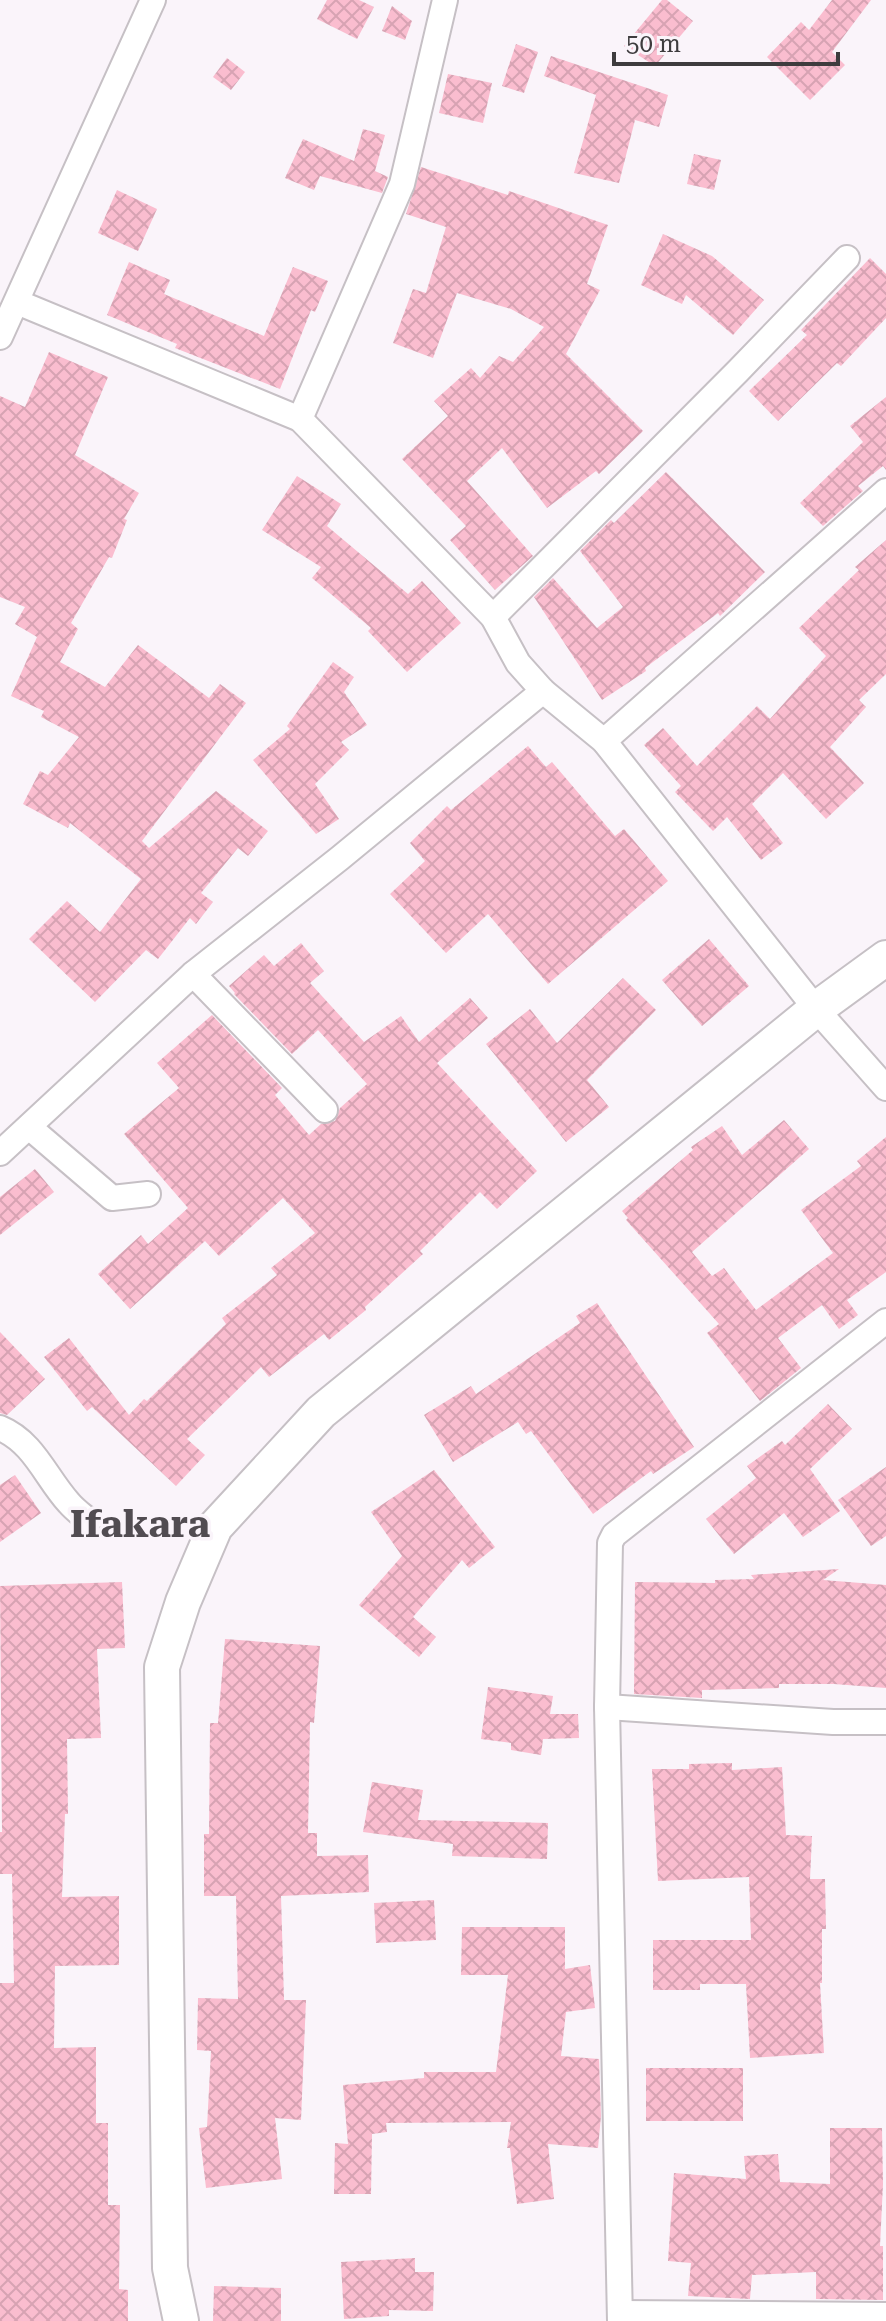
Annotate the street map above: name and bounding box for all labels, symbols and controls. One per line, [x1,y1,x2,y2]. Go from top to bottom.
scale bar [614,16,838,66]
text: 50 m [626,30,681,58]
district label: Ifakara [70,1502,210,1546]

